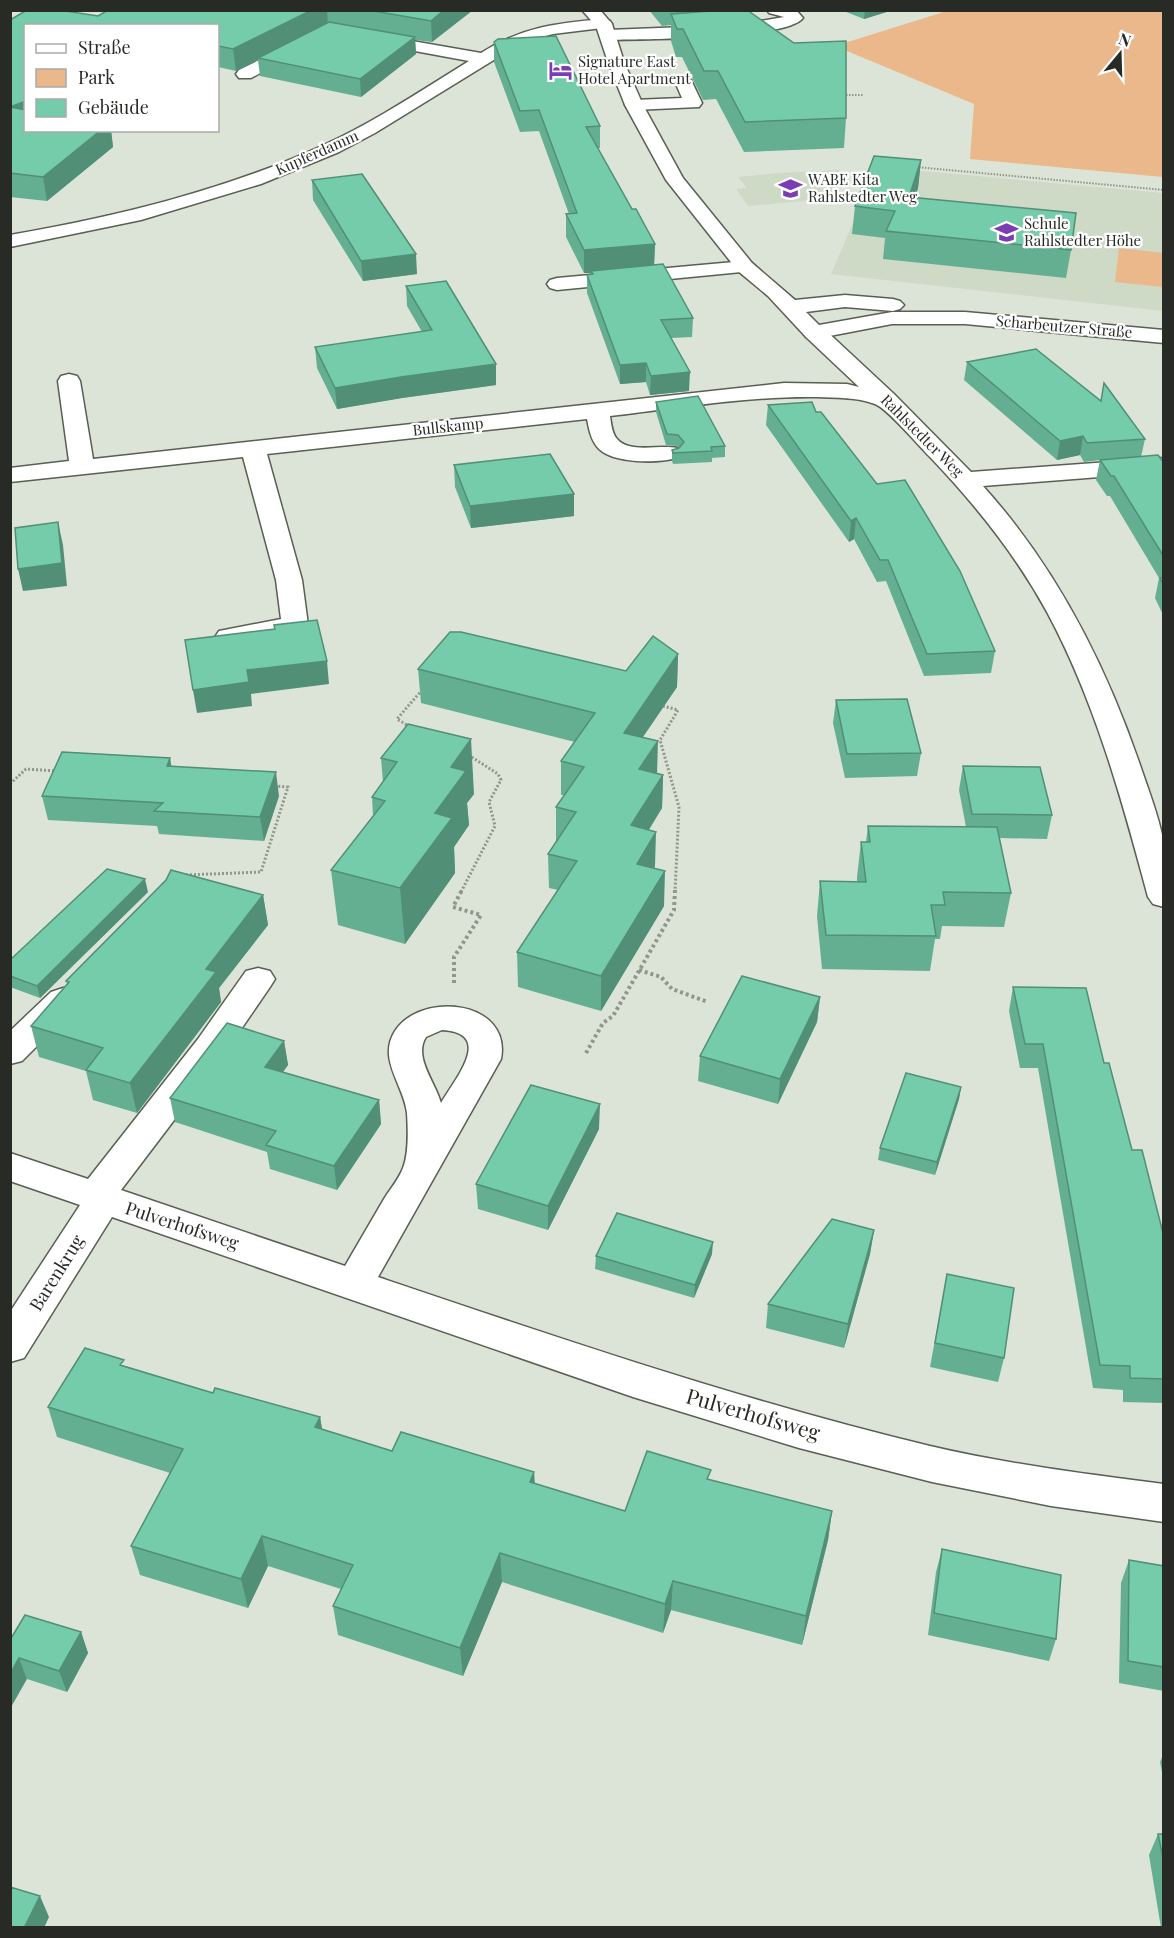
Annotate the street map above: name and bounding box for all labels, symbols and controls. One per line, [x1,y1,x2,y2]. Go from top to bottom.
legend [24,24,219,132]
north arrow [1090,24,1150,84]
text: N [1116,28,1134,51]
text: Straße [78,35,131,59]
place label: Signature East Hotel Apartment [578,51,691,88]
hotel icon: Signature East Hotel Apartment [547,58,573,84]
text: Park [78,65,115,89]
text: Gebäude [78,95,149,119]
street label: Kupferdamm [272,125,362,179]
place label: WABE Kita Rahlstedter Weg [807,169,917,206]
school or university icon: WABE Kita Rahlstedter Weg [777,176,803,202]
place label: Schule Rahlstedter Höhe [1024,213,1141,250]
school or university icon: Schule Rahlstedter Höhe [993,220,1019,246]
street label: Scharbeutzer Straße [995,310,1133,342]
street label: Rahlstedter Weg [877,390,968,481]
street label: Bullskamp [412,412,485,440]
street label: Pulverhofsweg [122,1195,243,1255]
street label: Barenkrug [23,1229,89,1315]
street label: Pulverhofsweg [683,1381,824,1446]

